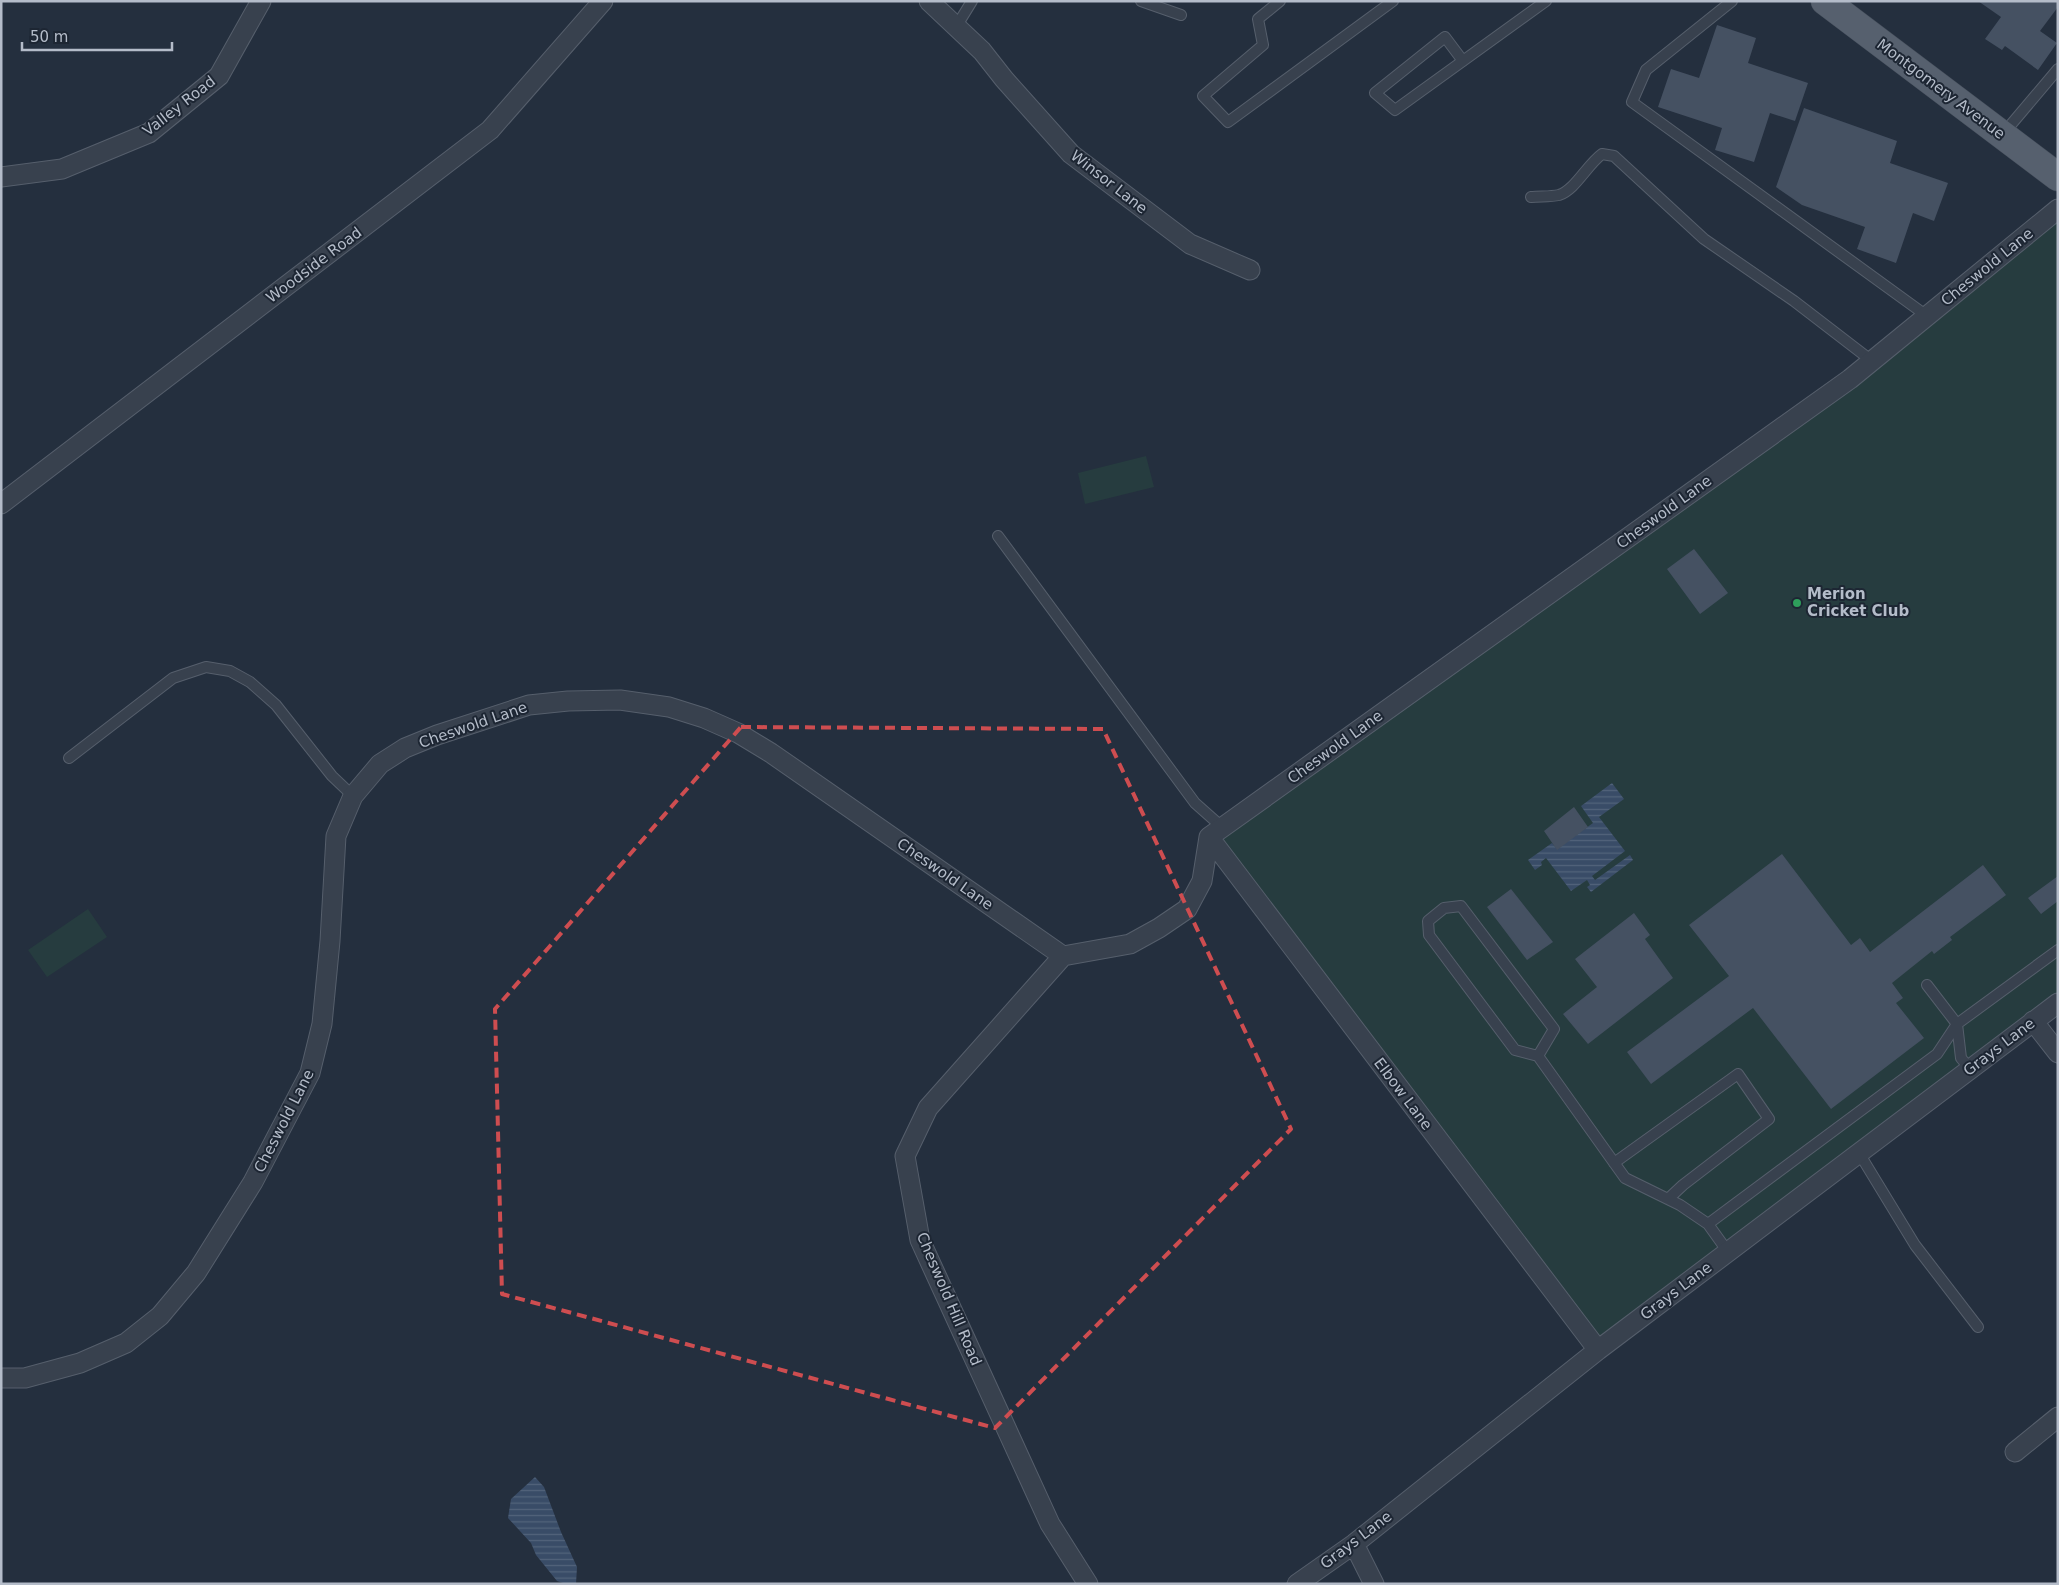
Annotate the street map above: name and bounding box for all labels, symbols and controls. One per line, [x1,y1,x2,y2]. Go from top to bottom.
scale bar [22,20,172,52]
text: 50 m [30,28,68,46]
street label: Montgomery Avenue [1873,35,2009,143]
street label: Valley Road [139,72,219,140]
street label: Winsor Lane [1067,146,1151,218]
street label: Woodside Road [263,223,365,307]
street label: Cheswold Lane [1937,224,2037,310]
street label: Cheswold Lane [1613,471,1715,553]
place label: Merion Cricket Club [1807,585,1909,620]
marker: Merion Cricket Club [1791,597,1803,609]
street label: Cheswold Lane [417,698,529,752]
street label: Cheswold Lane [1284,706,1386,788]
street label: Cheswold Lane [893,834,997,914]
street label: Grays Lane [1960,1014,2038,1080]
street label: Elbow Lane [1370,1054,1436,1134]
street label: Cheswold Lane [250,1066,318,1176]
street label: Cheswold Hill Road [913,1230,985,1368]
street label: Grays Lane [1637,1258,1715,1324]
street label: Grays Lane [1317,1507,1395,1573]

